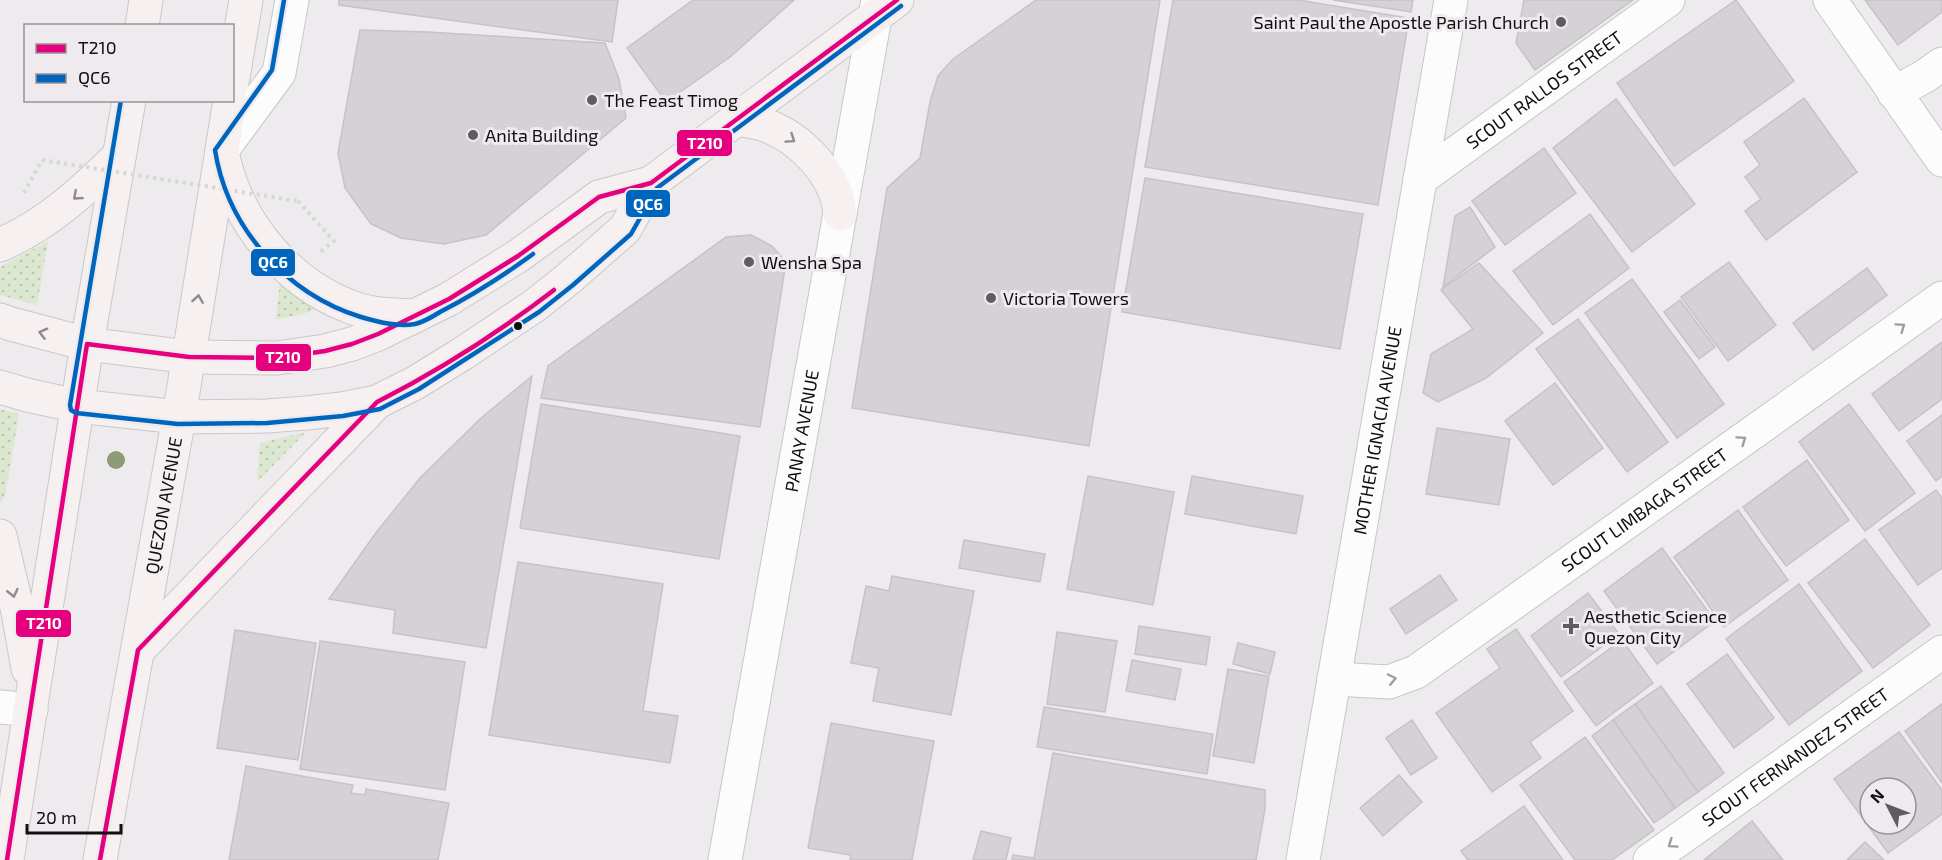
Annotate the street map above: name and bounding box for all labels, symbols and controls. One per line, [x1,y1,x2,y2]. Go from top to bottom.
place label: Saint Paul the Apostle Parish Church [1254,11,1549,33]
marker: Saint Paul the Apostle Parish Church [1554,15,1568,29]
legend [24,24,234,102]
street label: SCOUT RALLOS STREET [1462,25,1627,153]
text: T210 [78,36,117,58]
text: QC6 [78,66,111,88]
place label: The Feast Timog [604,89,738,111]
marker: The Feast Timog [585,93,599,107]
place label: Anita Building [485,124,598,146]
marker: Anita Building [466,128,480,142]
line badge: T210 [676,129,733,157]
one-way arrow [785,132,795,144]
text: T210 [687,133,723,152]
one-way arrow [73,189,84,200]
line badge: QC6 [625,189,671,218]
text: QC6 [633,194,663,214]
line badge: QC6 [250,248,296,277]
place label: Wensha Spa [761,251,862,273]
text: QC6 [258,252,288,272]
marker: Wensha Spa [742,255,756,269]
place label: Victoria Towers [1003,287,1129,309]
marker: Victoria Towers [984,291,998,305]
one-way arrow [192,295,204,304]
unlabelled marker [512,320,524,332]
one-way arrow [1895,323,1906,334]
street label: MOTHER IGNACIA AVENUE [1348,324,1406,536]
one-way arrow [38,327,48,340]
line badge: T210 [255,343,312,372]
text: T210 [265,347,301,366]
street label: PANAY AVENUE [780,368,823,494]
street label: QUEZON AVENUE [140,435,186,576]
one-way arrow [1736,436,1747,447]
street label: SCOUT LIMBAGA STREET [1557,443,1732,576]
one-way arrow [6,587,19,597]
place label: Aesthetic Science Quezon City [1584,605,1727,648]
line badge: T210 [15,609,72,638]
text: T210 [26,613,62,632]
marker: Aesthetic Science Quezon City [1562,617,1580,635]
one-way arrow [1387,673,1397,686]
street label: SCOUT FERNANDEZ STREET [1698,683,1894,829]
north arrow [1858,776,1918,836]
scale bar [27,797,122,835]
text: 20 m [36,806,77,828]
one-way arrow [1667,837,1678,848]

